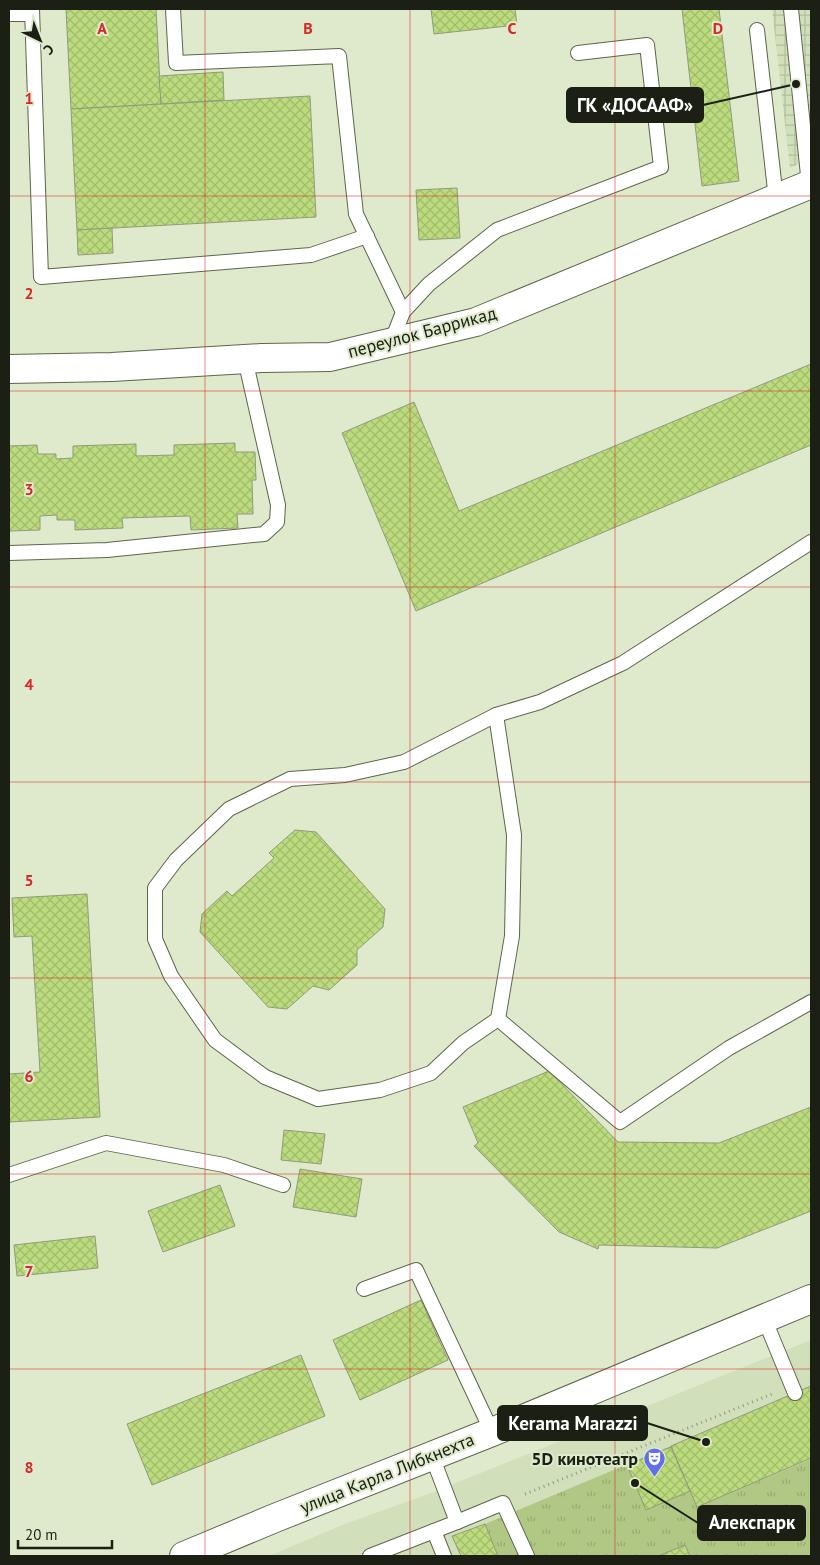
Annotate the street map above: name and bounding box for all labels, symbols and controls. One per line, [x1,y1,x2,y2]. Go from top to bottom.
north arrow [15,15,65,65]
text: A [97,18,107,38]
text: B [303,18,313,38]
text: C [508,18,517,38]
text: D [713,18,723,38]
text: С [40,40,58,59]
text: 1 [24,88,34,108]
callout: ГК «ДОСААФ» [567,88,703,122]
text: ГК «ДОСААФ» [577,93,693,117]
text: 2 [24,283,34,303]
street label: переулок Баррикад [345,301,499,363]
text: 3 [24,479,34,499]
text: 4 [24,674,34,694]
text: 5 [24,870,34,890]
text: 6 [24,1066,34,1086]
text: 7 [24,1261,34,1281]
callout: Kerama Marazzi [498,1406,647,1440]
text: Kerama Marazzi [508,1411,638,1435]
street label: улица Карла Либкнехта [297,1428,477,1518]
theatre icon: 5D кинотеатр [642,1446,666,1477]
place label: 5D кинотеатр [531,1447,638,1470]
text: 8 [24,1457,34,1477]
callout: Алекспарк [698,1506,805,1540]
text: Алекспарк [709,1510,796,1534]
scale bar [18,1518,111,1550]
text: 20 m [25,1525,58,1544]

